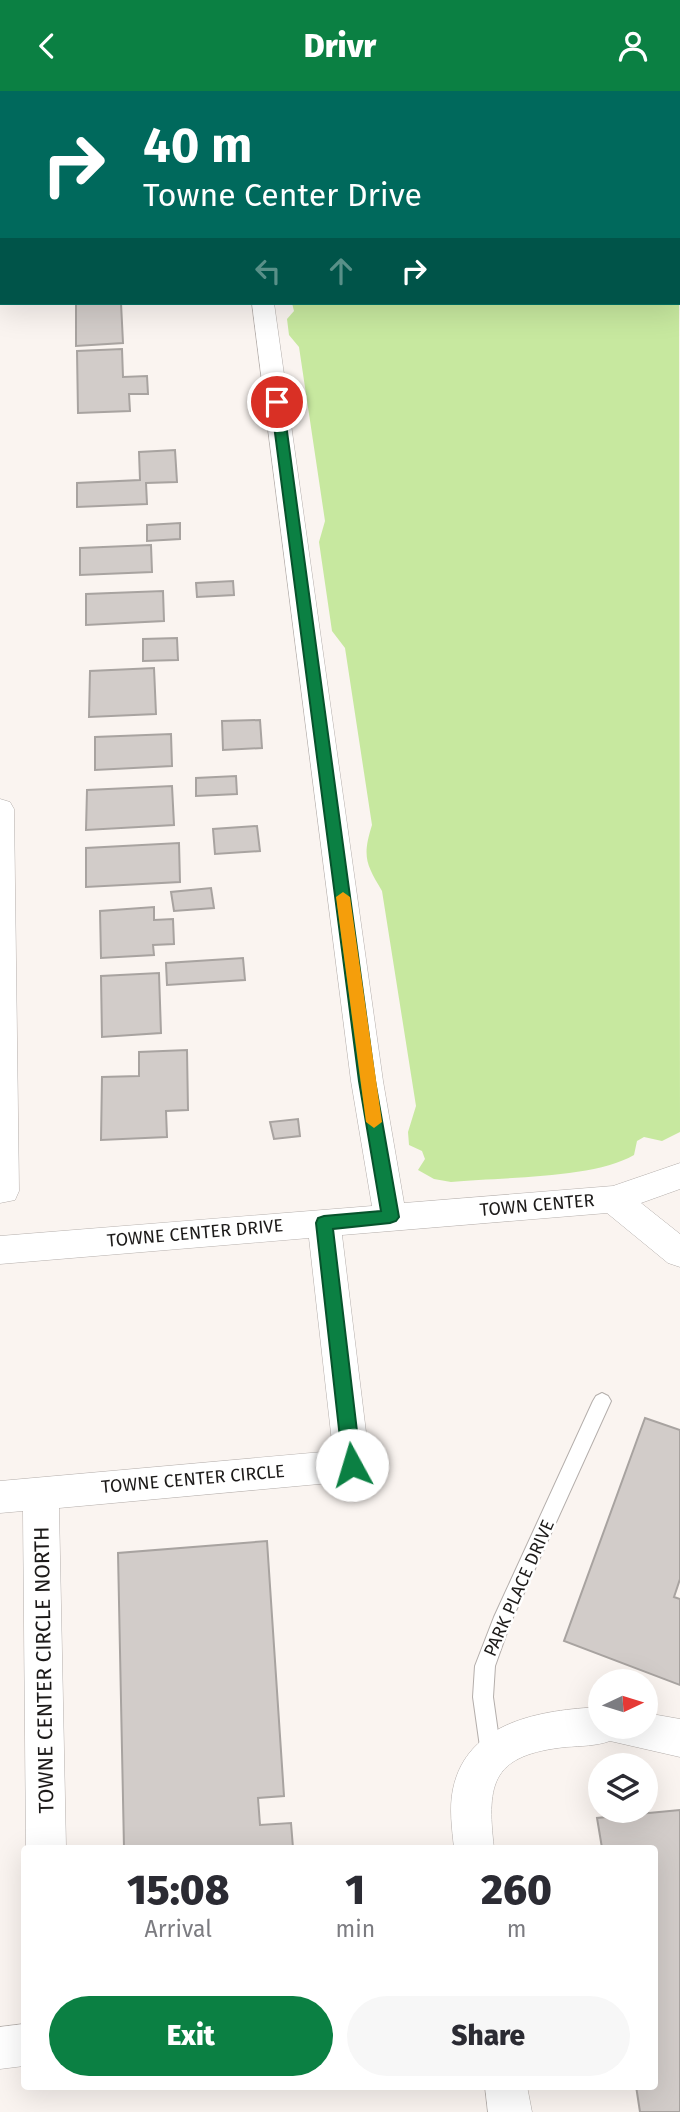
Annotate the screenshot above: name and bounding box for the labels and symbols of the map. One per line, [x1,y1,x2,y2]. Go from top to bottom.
pin [247,372,307,432]
street label: TOWN CENTER [479,1189,595,1221]
street label: TOWNE CENTER DRIVE [106,1214,284,1252]
position arrow [315,1428,389,1502]
street label: TOWNE CENTER CIRCLE [100,1460,286,1498]
street label: PARK PLACE DRIVE [479,1516,559,1660]
street label: TOWNE CENTER CIRCLE NORTH [29,1526,59,1814]
north arrow [588,1669,658,1739]

